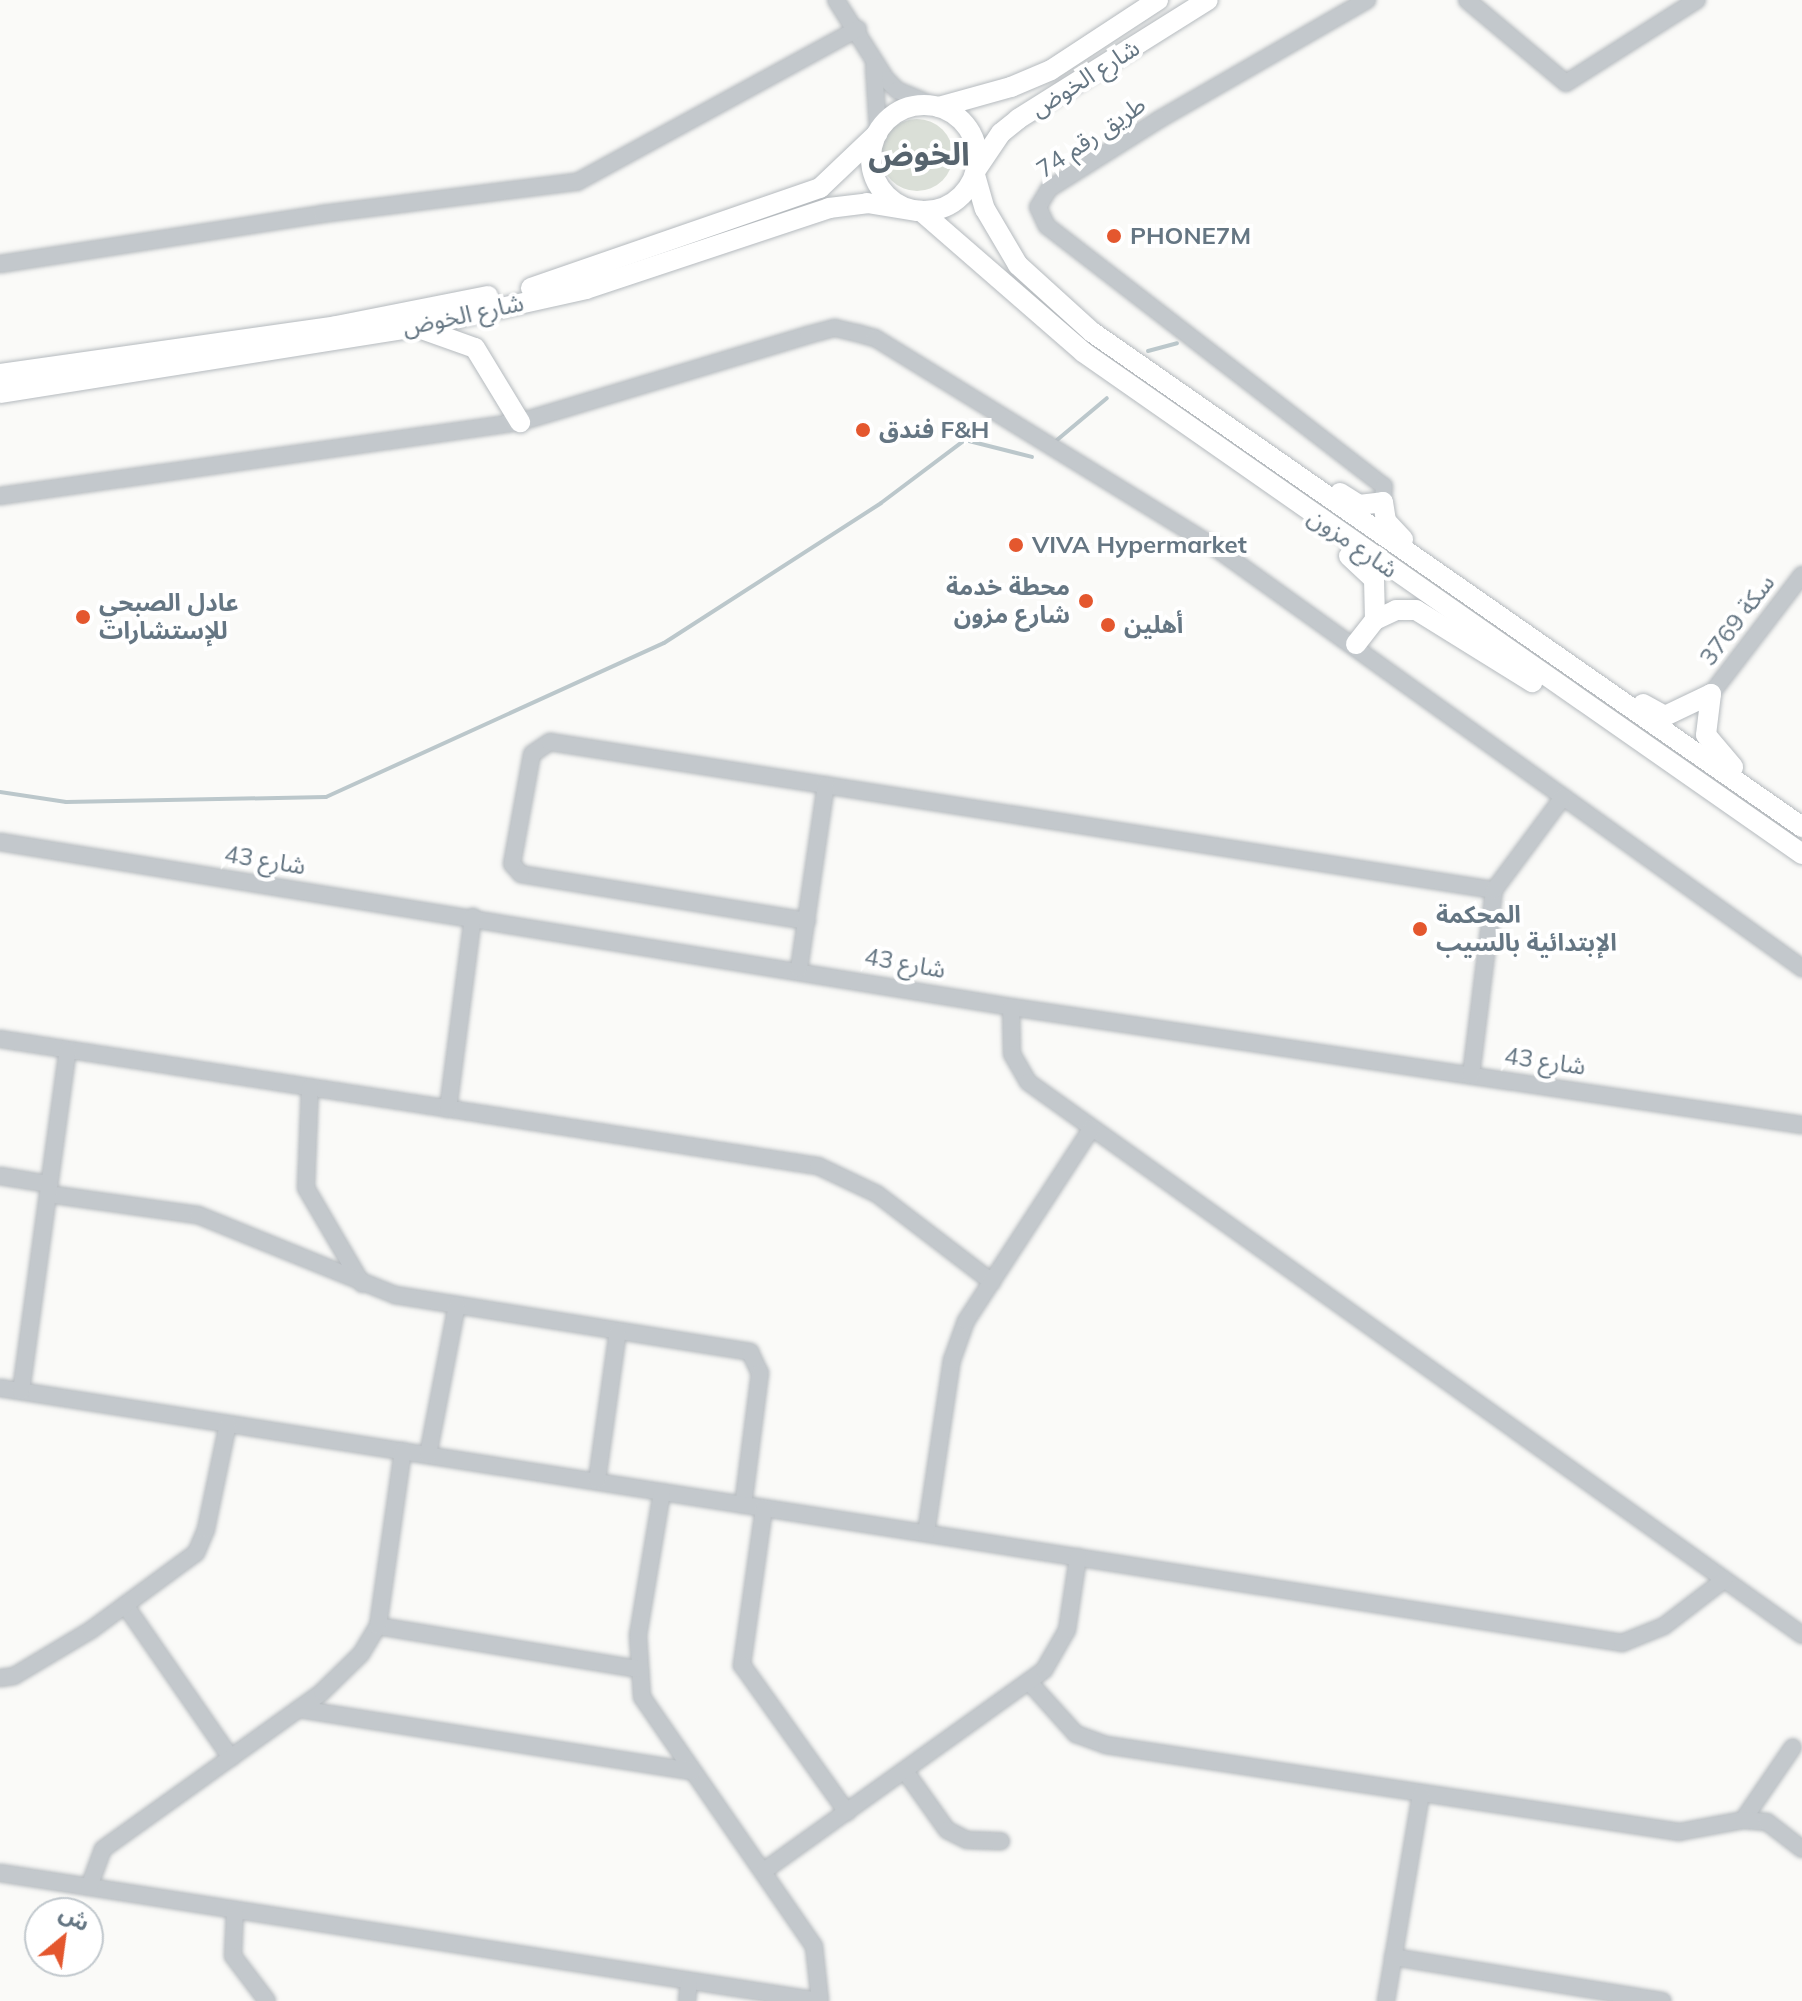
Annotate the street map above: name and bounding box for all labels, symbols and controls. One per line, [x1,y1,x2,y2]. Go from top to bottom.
street label: شارع الخوض [1025,33,1145,123]
street label: طريق رقم 74 [1031,90,1151,184]
district label: الخوض [868,134,970,172]
place label: PHONE7M [1130,222,1251,250]
marker: PHONE7M [1105,227,1123,245]
street label: شارع الخوض [400,288,526,342]
place label: فندق F&H [879,416,989,444]
marker: فندق F&H [854,421,872,439]
street label: شارع مزون [1303,502,1403,584]
place label: VIVA Hypermarket [1032,531,1247,559]
marker: VIVA Hypermarket [1007,536,1025,554]
street label: سكة 3769 [1693,569,1781,671]
place label: محطة خدمة شارع مزون [946,573,1070,629]
place label: عادل الصبحي للإستشارات [99,589,239,645]
marker: محطة خدمة شارع مزون [1077,592,1095,610]
marker: عادل الصبحي للإستشارات [74,608,92,626]
place label: أهلين [1124,611,1183,639]
marker: أهلين [1099,616,1117,634]
street label: شارع 43 [222,839,308,881]
place label: المحكمة الإبتدائية بالسيب [1436,901,1617,957]
marker: المحكمة الإبتدائية بالسيب [1411,920,1429,938]
street label: شارع 43 [862,942,948,984]
street label: شارع 43 [1502,1041,1588,1081]
north arrow [24,1897,104,1977]
text: ش [55,1898,95,1937]

